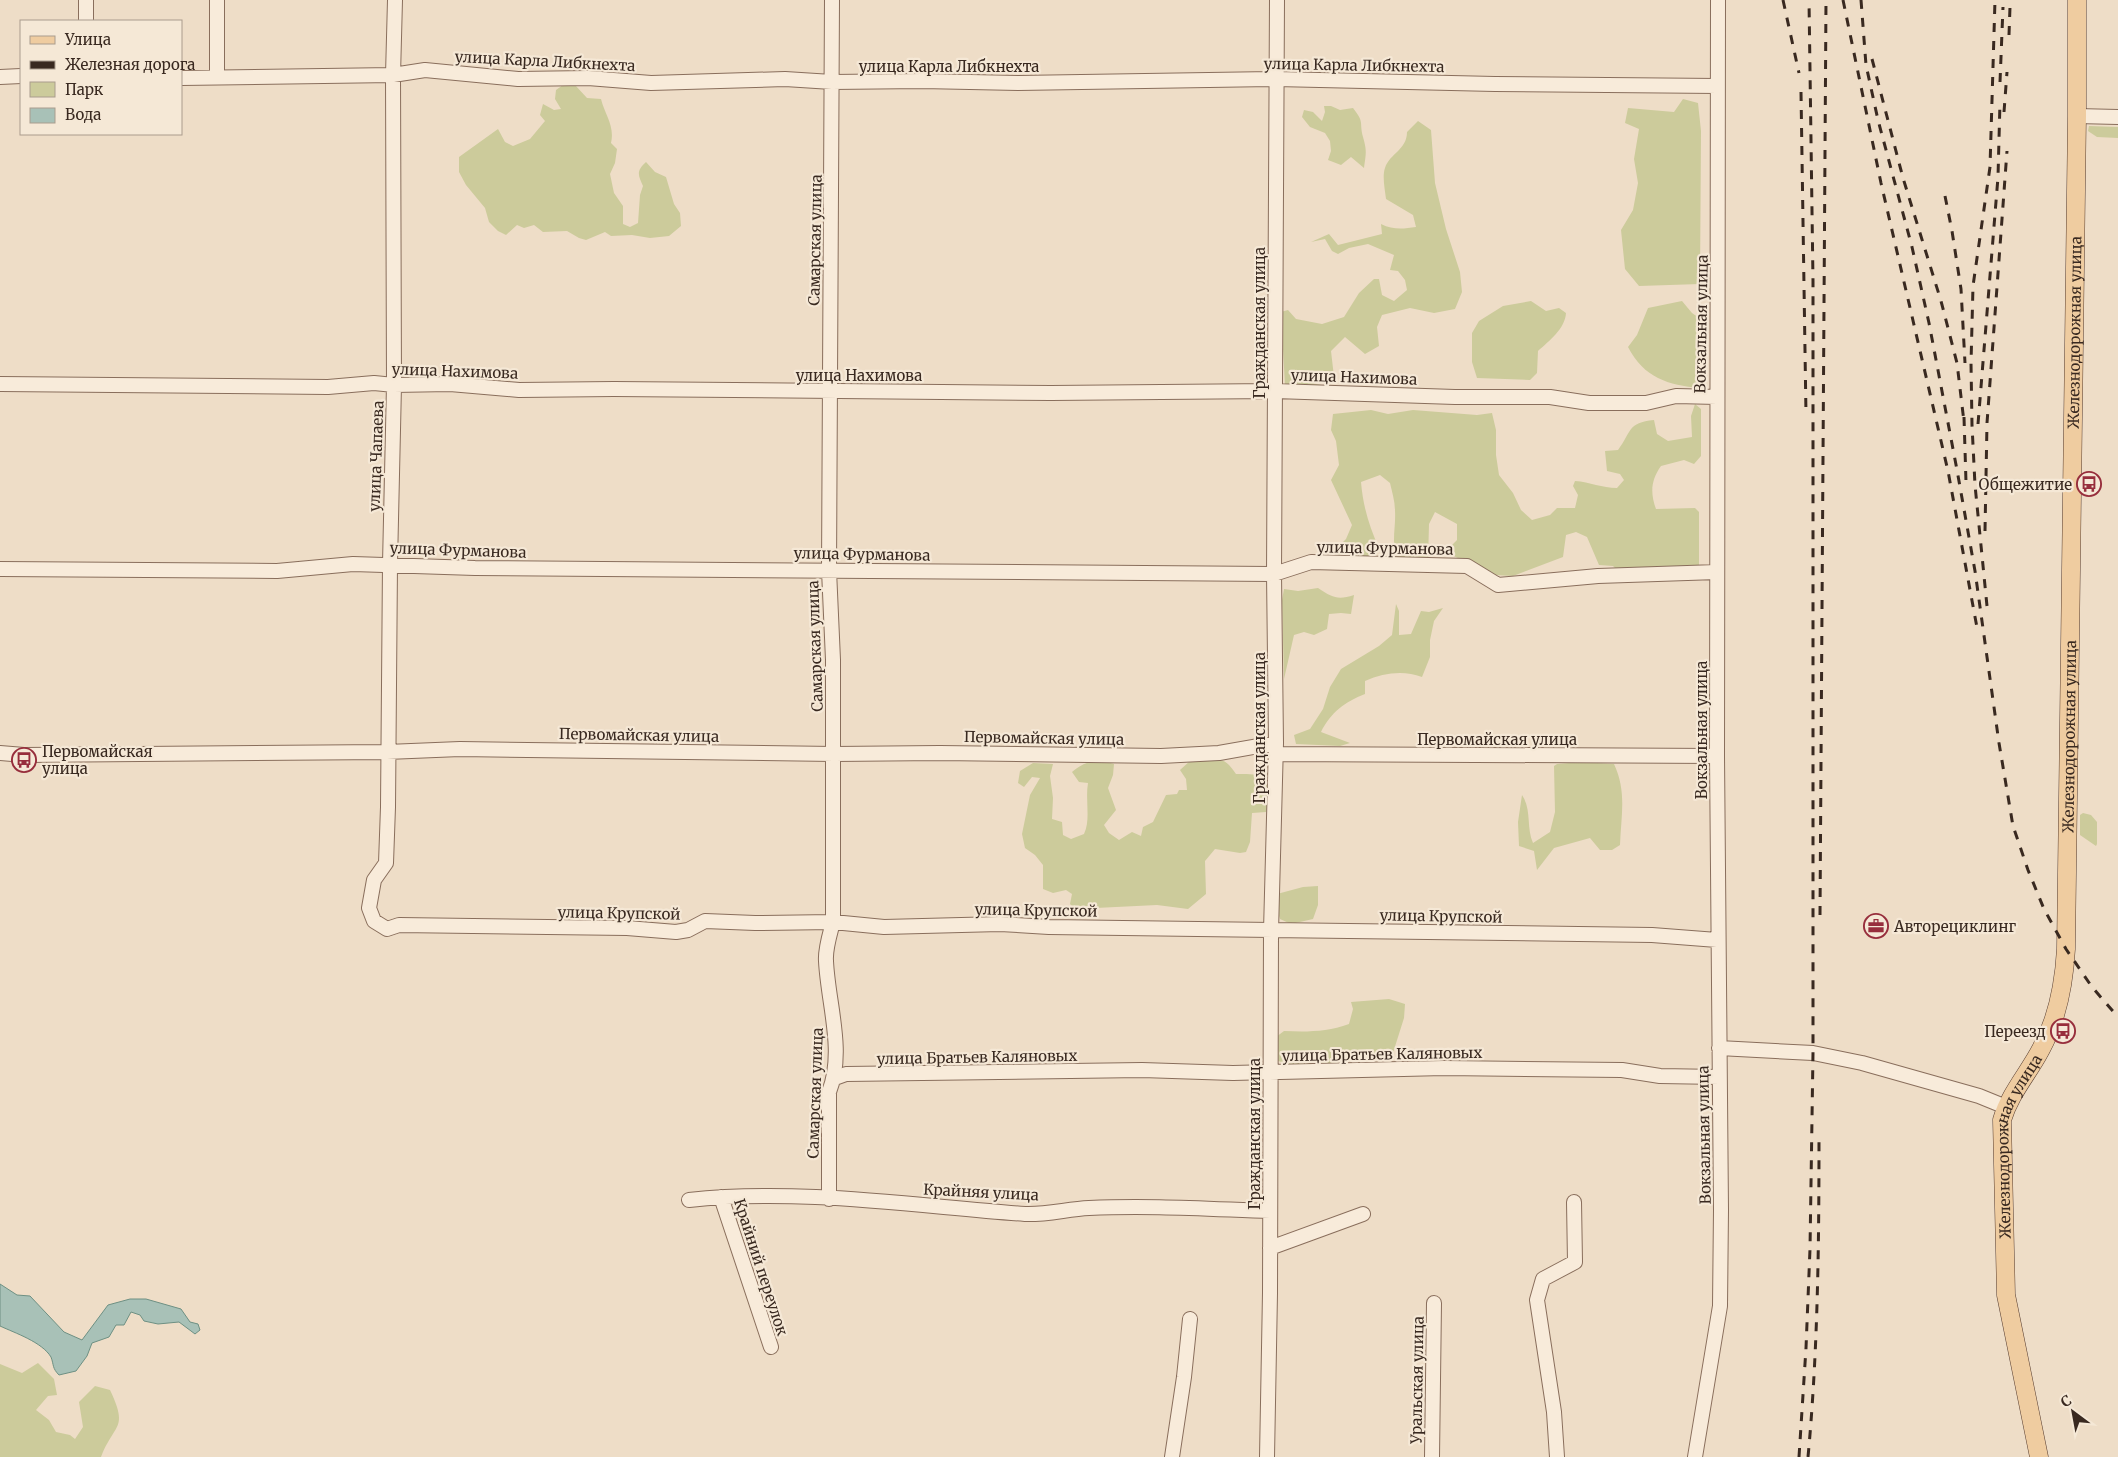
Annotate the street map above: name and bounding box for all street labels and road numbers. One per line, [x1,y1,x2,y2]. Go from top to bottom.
street label: улица Карла Либкнехта [454,47,636,75]
street label: улица Карла Либкнехта [1263,54,1445,76]
street label: улица Карла Либкнехта [859,57,1039,76]
street label: Самарская улица [804,174,826,306]
street label: Железнодорожная улица [2063,236,2085,429]
street label: Гражданская улица [1250,247,1269,399]
street label: Вокзальная улица [1690,254,1712,394]
street label: улица Нахимова [391,359,519,383]
street label: улица Нахимова [1290,365,1418,389]
street label: улица Нахимова [796,366,922,385]
street label: улица Чапаева [365,400,387,512]
street label: улица Фурманова [1316,537,1454,559]
street label: улица Фурманова [389,538,527,562]
street label: улица Фурманова [793,543,931,565]
street label: Самарская улица [803,580,827,712]
street label: Железнодорожная улица [2058,640,2080,833]
street label: Гражданская улица [1250,652,1269,804]
street label: Вокзальная улица [1692,661,1711,799]
street label: Первомайская улица [559,724,719,746]
street label: Первомайская улица [964,727,1124,749]
street label: Первомайская улица [1417,730,1577,749]
street label: улица Крупской [974,899,1098,921]
street label: улица Крупской [557,902,681,924]
street label: улица Крупской [1379,905,1503,927]
street label: Самарская улица [803,1027,827,1159]
street label: улица Братьев Каляновых [1281,1043,1483,1065]
street label: улица Братьев Каляновых [876,1046,1078,1068]
street label: Железнодорожная улица [1992,1051,2046,1239]
street label: Гражданская улица [1245,1058,1264,1210]
street label: Вокзальная улица [1693,1065,1715,1205]
street label: Крайняя улица [923,1179,1039,1205]
street label: Крайний переулок [730,1196,792,1338]
street label: Уральская улица [1406,1316,1428,1445]

